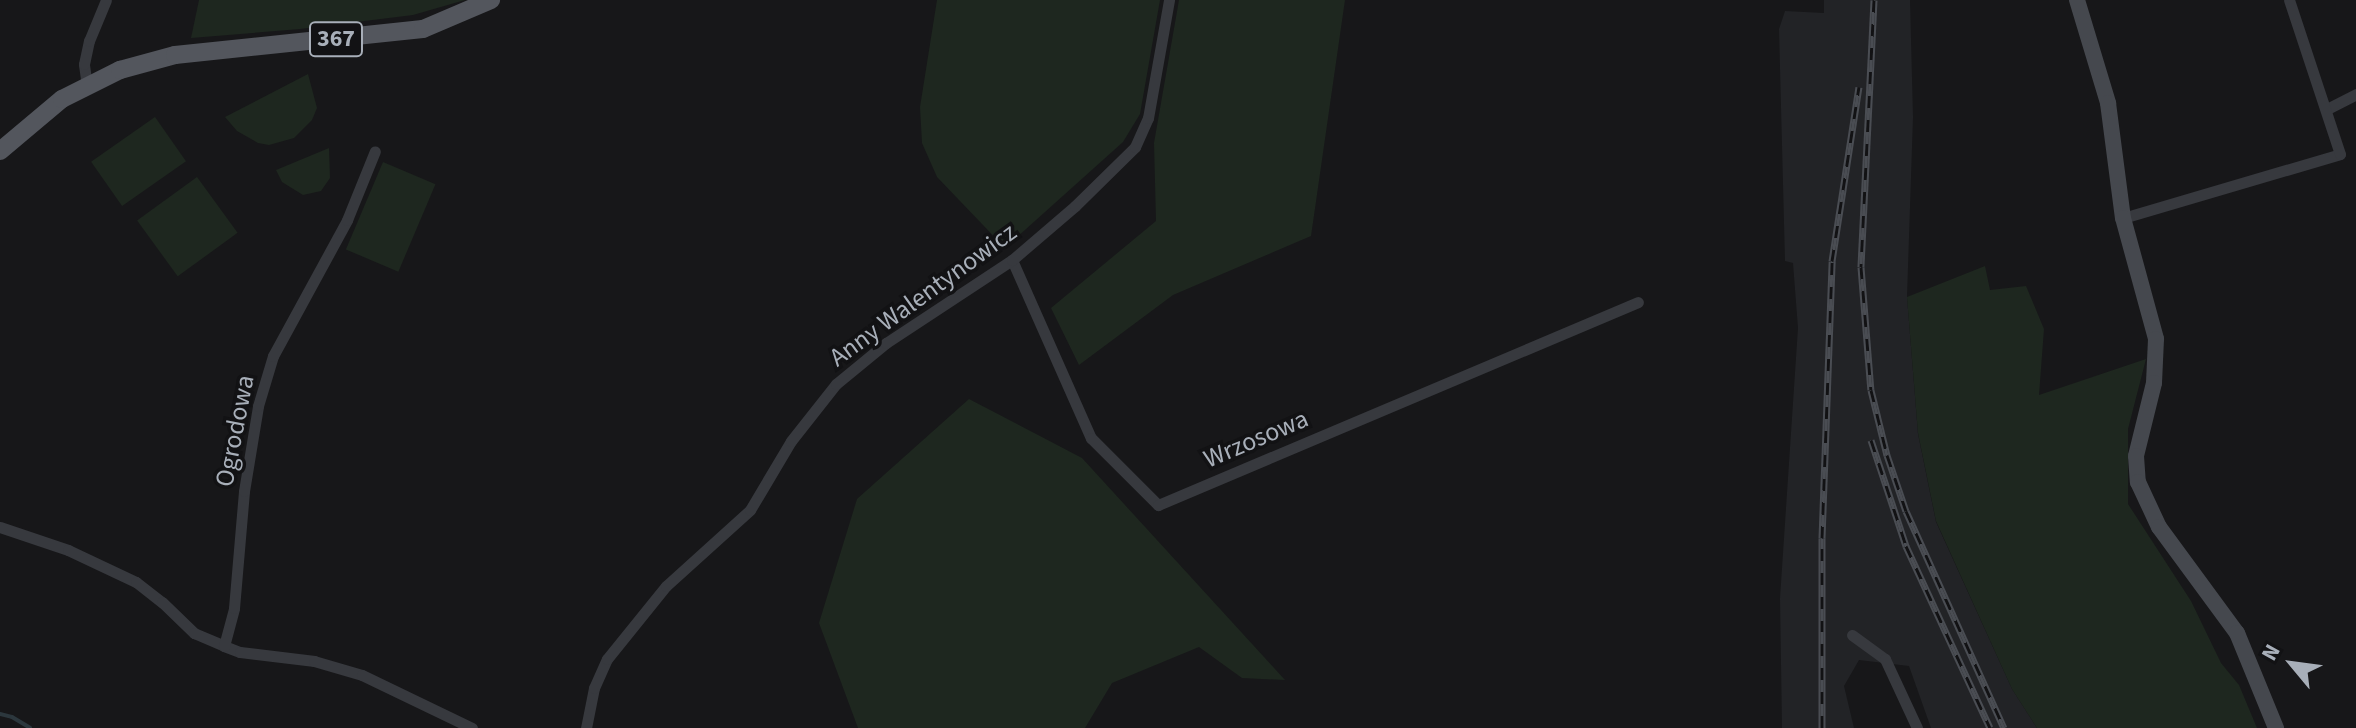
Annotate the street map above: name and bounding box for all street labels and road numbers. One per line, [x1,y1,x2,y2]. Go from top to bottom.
road number: 367 [308,19,364,59]
street label: Anny Walentynowicz [823,217,1023,373]
street label: Ogrodowa [209,372,261,490]
street label: Wrzosowa [1199,403,1313,475]

